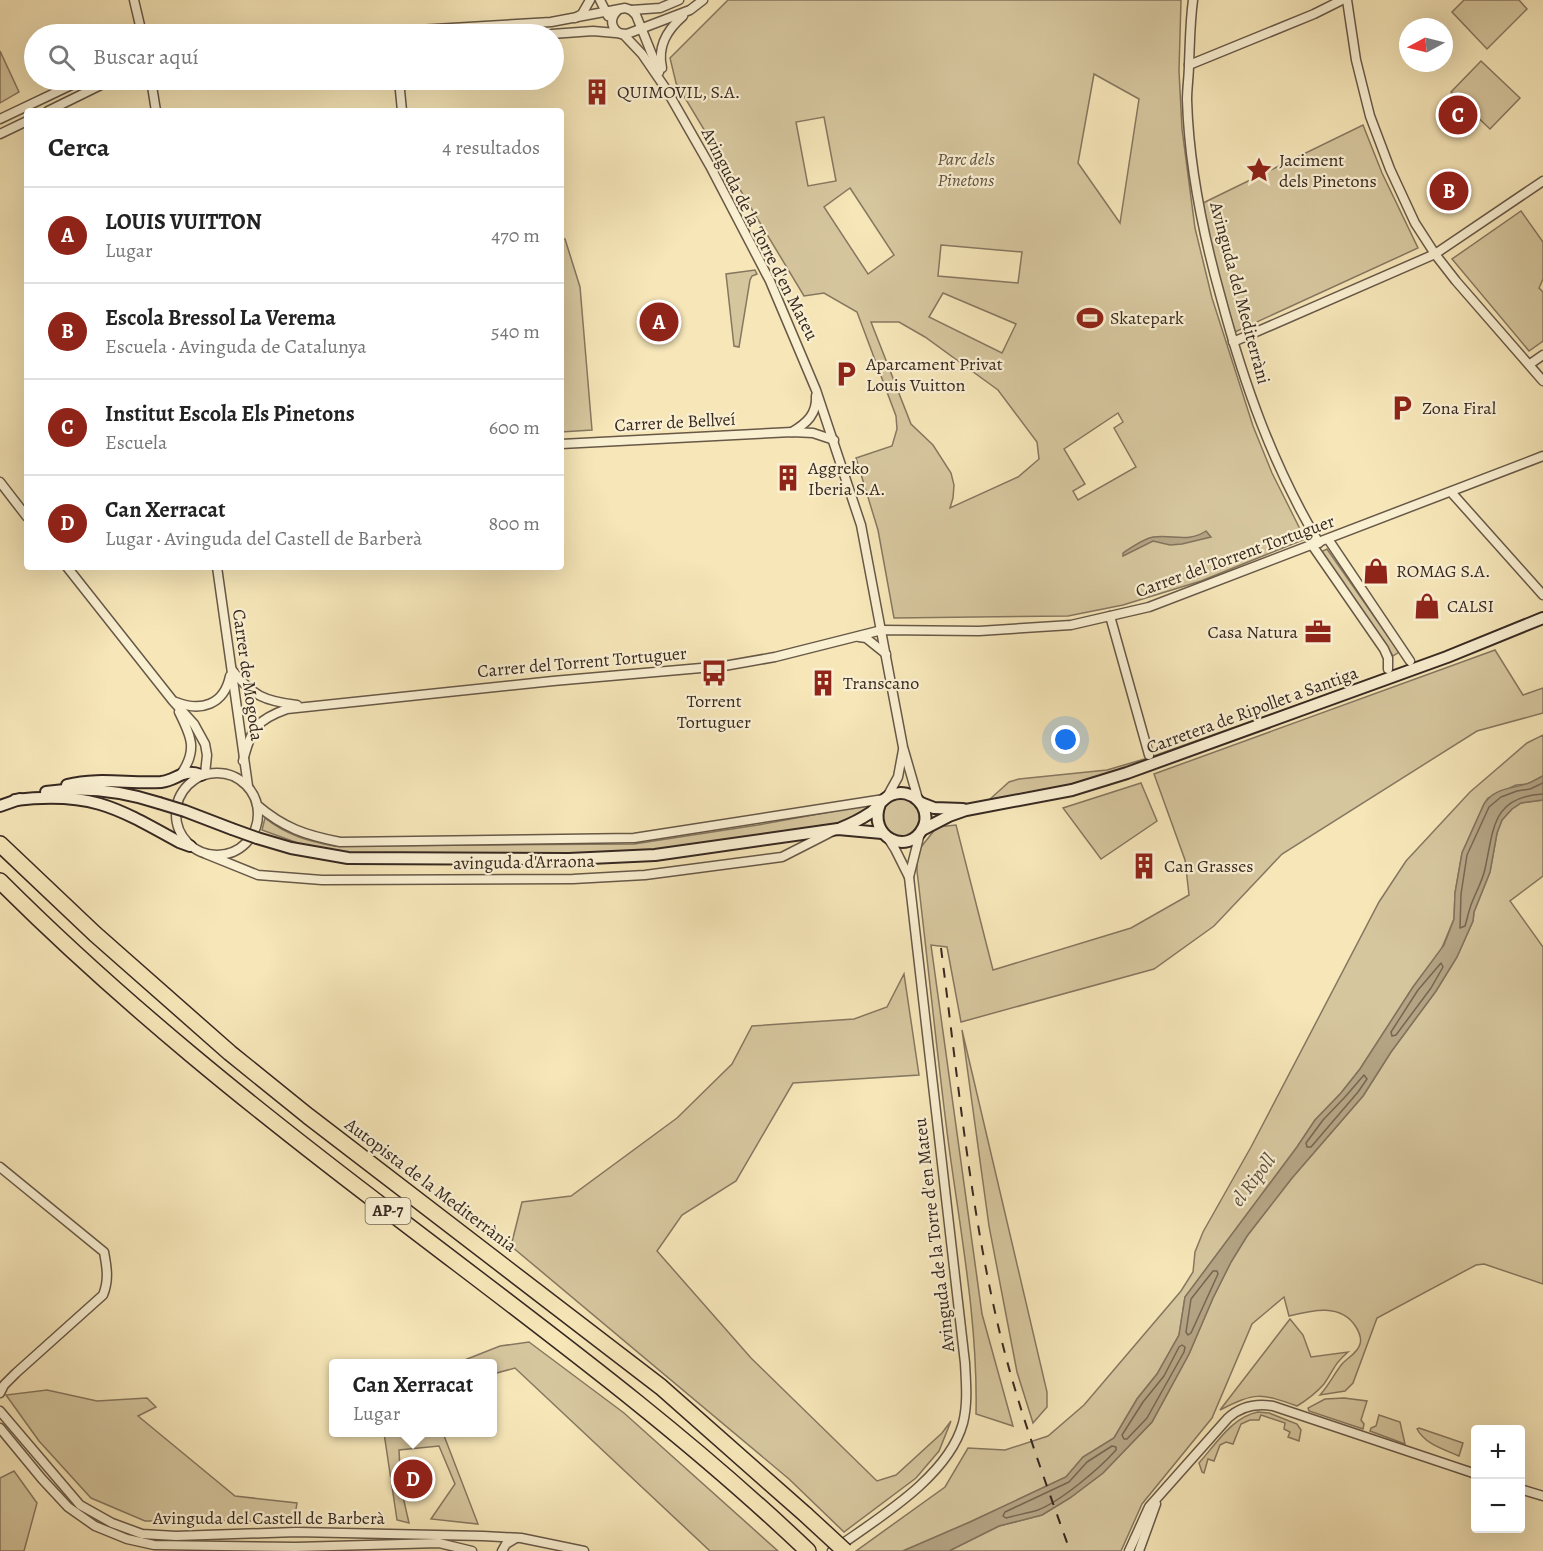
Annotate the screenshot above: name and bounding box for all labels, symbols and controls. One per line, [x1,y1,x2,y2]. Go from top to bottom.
north arrow [1399,18,1453,72]
search box [24,24,564,90]
icon: search [45,41,78,74]
text: Buscar aquí [93,42,199,72]
building icon: QUIMOVIL, S.A. [582,77,612,107]
place label: QUIMOVIL, S.A. [617,80,740,104]
pin: C [1438,92,1478,138]
street label: Avinguda de la Torre d'en Mateu [695,123,824,345]
text: Cerca [48,130,110,165]
text: 4 resultados [442,134,540,161]
park label: Parc dels Pinetons [937,147,995,192]
place label: Jaciment dels Pinetons [1279,148,1377,193]
place icon: Jaciment dels Pinetons [1244,155,1274,185]
pin: B [1430,168,1468,213]
street label: Avinguda del Mediterràni [1204,198,1276,387]
text: LOUIS VUITTON [105,207,262,237]
text: A [61,222,74,249]
text: 470 m [491,222,540,249]
text: Lugar [105,237,153,264]
pin: A [640,300,678,344]
text: Escola Bressol La Verema [105,303,336,333]
sports icon: Skatepark [1075,303,1105,333]
place label: Skatepark [1110,306,1184,330]
text: B [61,318,74,345]
text: 540 m [491,318,540,345]
text: Escuela · Avinguda de Catalunya [105,333,366,360]
place label: Aparcament Privat Louis Vuitton [865,352,1003,397]
parking icon: Aparcament Privat Louis Vuitton [831,359,861,389]
parking icon: Zona Firal [1387,393,1417,423]
place label: Zona Firal [1422,396,1497,420]
text: Institut Escola Els Pinetons [105,399,355,429]
street label: Carrer de Bellveí [614,407,736,437]
text: C [61,414,74,441]
text: 600 m [489,414,540,441]
text: Escuela [105,429,167,456]
place label: Aggreko Iberia S.A. [807,456,886,501]
building icon: Aggreko Iberia S.A. [773,463,803,493]
text: Can Xerracat [105,495,225,525]
street label: Carrer del Torrent Tortuguer [1132,509,1338,603]
text: D [61,510,74,537]
text: 800 m [488,510,540,537]
text: Lugar · Avinguda del Castell de Barberà [105,525,422,552]
shop icon: ROMAG S.A. [1361,556,1391,586]
place label: ROMAG S.A. [1396,559,1490,583]
shop icon: CALSI [1412,591,1442,621]
place label: CALSI [1447,594,1494,618]
street label: Carrer de Mogoda [227,607,269,743]
office icon: Casa Natura [1303,617,1333,647]
place label: Casa Natura [1207,620,1299,644]
street label: Carrer del Torrent Tortuguer [476,641,688,683]
bus stop icon: Torrent Tortuguer [699,658,729,688]
street label: Carretera de Ripollet a Santiga [1143,660,1362,760]
building icon: Transcano [808,668,838,698]
place label: Transcano [843,671,919,695]
place label: Torrent Tortuguer [677,689,751,734]
your location [1051,725,1080,754]
street label: avinguda d'Arraona [453,849,596,875]
building icon: Can Grasses [1129,851,1159,881]
place label: Can Grasses [1164,854,1254,878]
street label: Autopista de la Mediterrània [339,1112,522,1258]
street label: Avinguda de la Torre d'en Mateu [908,1116,960,1354]
water label: el Ripoll [1224,1148,1282,1212]
road number: AP-7 [366,1198,410,1224]
popup [329,1359,497,1437]
text: Can Xerracat [353,1370,473,1400]
text: Lugar [353,1400,400,1427]
map controls [1471,1425,1525,1533]
button: + [1471,1425,1525,1479]
pin: D [394,1456,432,1502]
button: − [1471,1479,1525,1533]
street label: Avinguda del Castell de Barberà [152,1506,386,1530]

